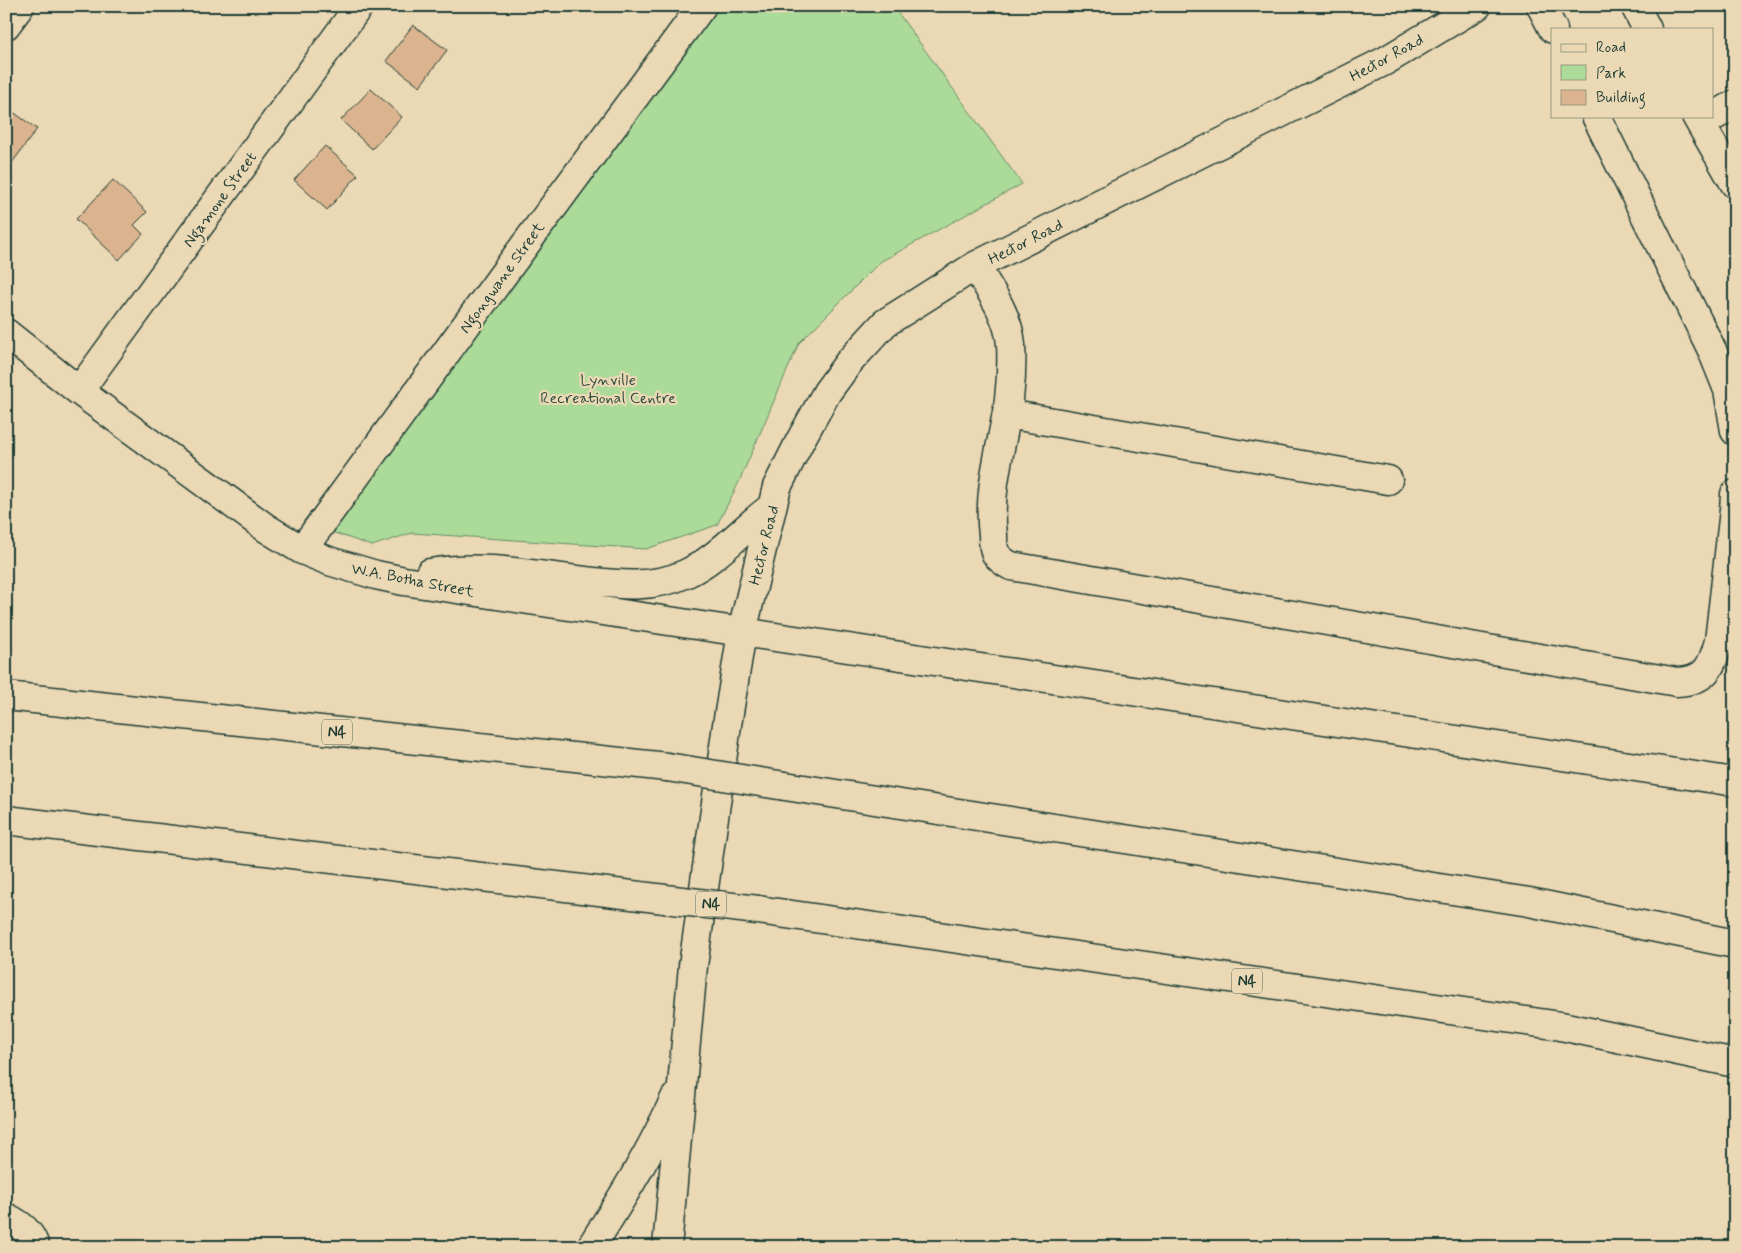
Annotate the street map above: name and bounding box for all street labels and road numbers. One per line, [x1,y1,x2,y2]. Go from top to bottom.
street label: Hector Road [1346,29,1427,87]
street label: Ngamone Street [178,148,263,252]
street label: Hector Road [985,215,1067,270]
street label: Ngongwane Street [455,218,551,338]
street label: Hector Road [744,503,784,587]
street label: W.A. Botha Street [349,558,477,603]
road number: N4 [322,720,352,744]
road number: N4 [696,892,726,916]
road number: N4 [1232,968,1262,994]

